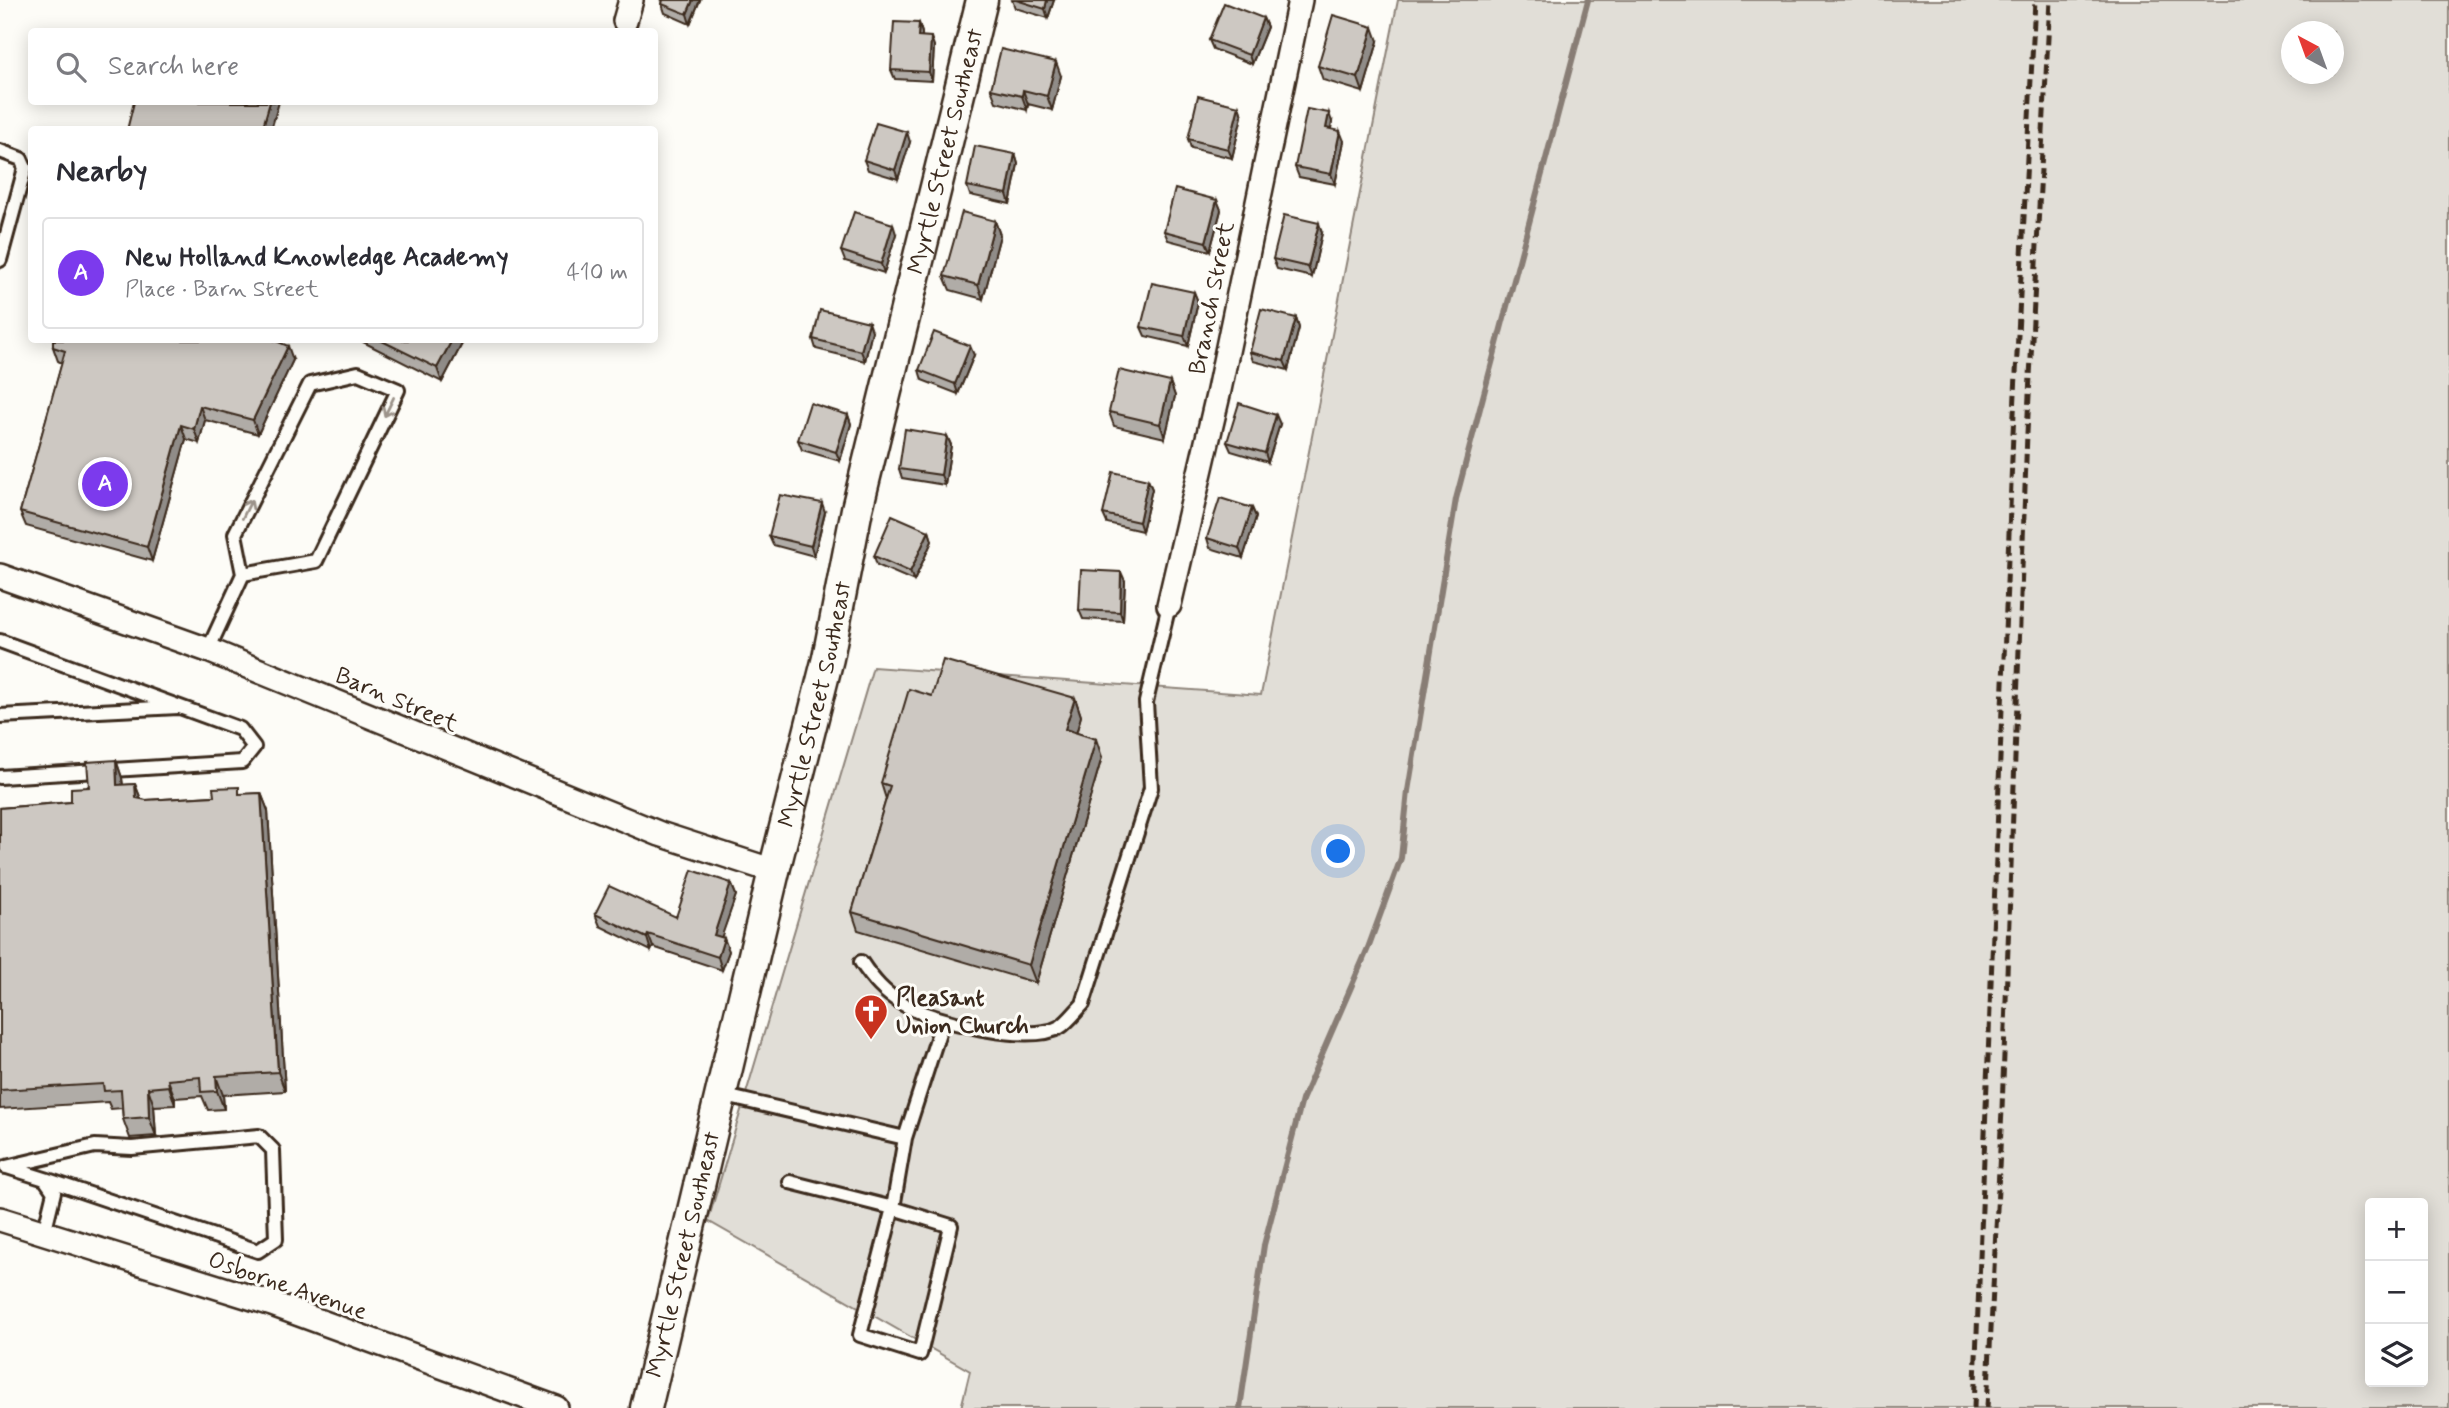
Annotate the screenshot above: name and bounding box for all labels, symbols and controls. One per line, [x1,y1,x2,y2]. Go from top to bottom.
north arrow [2281,21,2344,84]
street label: Myrtle Street Southeast [901,25,992,278]
search box [28,28,658,105]
icon: search [52,48,90,86]
text: Search here [108,50,239,84]
text: Nearby [56,152,147,191]
street label: Branch Street [1182,219,1242,377]
text: New Holland Knowledge Academy [125,241,509,275]
text: A [73,258,89,288]
text: 410 m [566,258,628,288]
text: Place · Barn Street [125,275,319,305]
one-way arrow [382,396,396,417]
pin: A [82,458,128,510]
one-way arrow [241,499,255,520]
street label: Myrtle Street Southeast [772,578,860,831]
street label: Barn Street [330,661,463,740]
your location [1321,834,1355,868]
place label: Pleasant Union Church [896,983,1029,1042]
church icon: Pleasant Union Church [852,992,890,1041]
street label: Myrtle Street Southeast [640,1128,728,1381]
map controls [2365,1198,2428,1387]
button: + [2365,1198,2428,1261]
street label: Osborne Avenue [204,1245,371,1328]
button: − [2365,1261,2428,1324]
button: layers [2365,1324,2428,1387]

